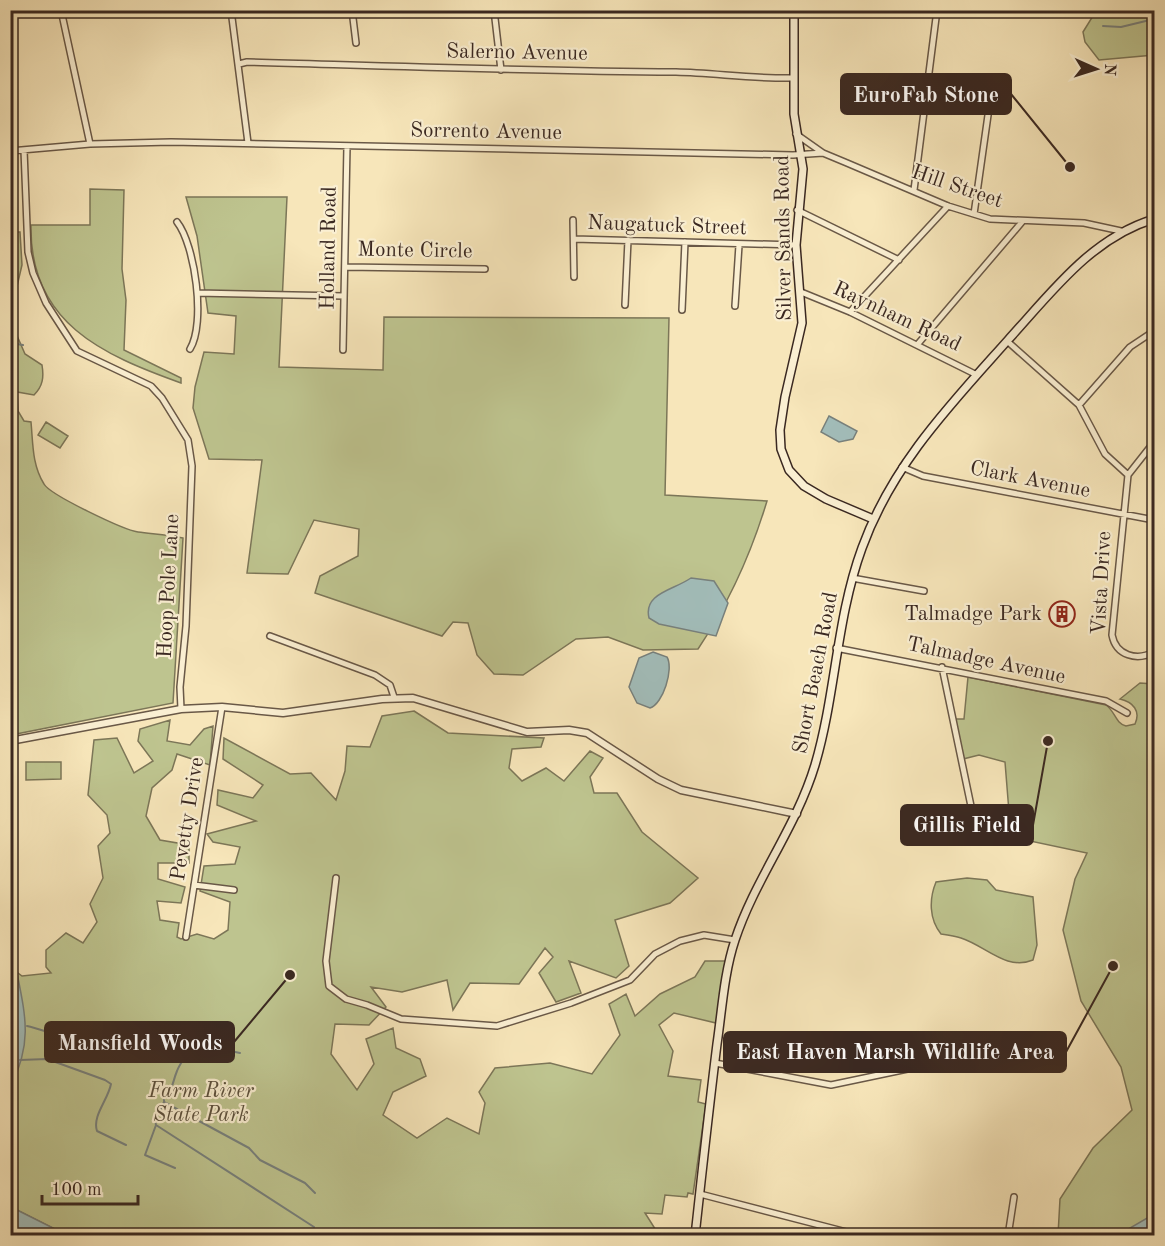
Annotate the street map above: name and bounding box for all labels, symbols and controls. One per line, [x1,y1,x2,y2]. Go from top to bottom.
north arrow [1066,39,1126,99]
street label: Salerno Avenue [446,41,588,65]
text: N [1101,63,1117,77]
callout: EuroFab Stone [841,74,1011,114]
text: EuroFab Stone [853,85,999,107]
street label: Sorrento Avenue [410,120,562,144]
street label: Silver Sands Road [772,155,796,321]
street label: Hill Street [909,162,1005,212]
street label: Holland Road [317,186,341,310]
street label: Naugatuck Street [587,213,747,239]
street label: Monte Circle [357,239,473,263]
street label: Raynham Road [830,278,964,356]
street label: Clark Avenue [968,458,1092,502]
street label: Hoop Pole Lane [155,513,183,659]
street label: Vista Drive [1089,530,1115,636]
street label: Short Beach Road [790,590,842,756]
building icon: Talmadge Park [1047,599,1077,629]
place label: Talmadge Park [904,604,1042,625]
street label: Talmadge Avenue [905,634,1067,688]
street label: Pevetty Drive [168,756,208,882]
callout: Gillis Field [901,805,1033,845]
text: Gillis Field [913,815,1021,837]
callout: Mansfield Woods [45,1022,234,1062]
callout: East Haven Marsh Wildlife Area [724,1032,1066,1072]
text: Mansfield Woods [57,1033,223,1055]
text: East Haven Marsh Wildlife Area [736,1042,1054,1064]
park label: Farm River State Park [147,1081,255,1126]
scale bar [42,1168,138,1206]
text: 100 m [51,1181,102,1199]

